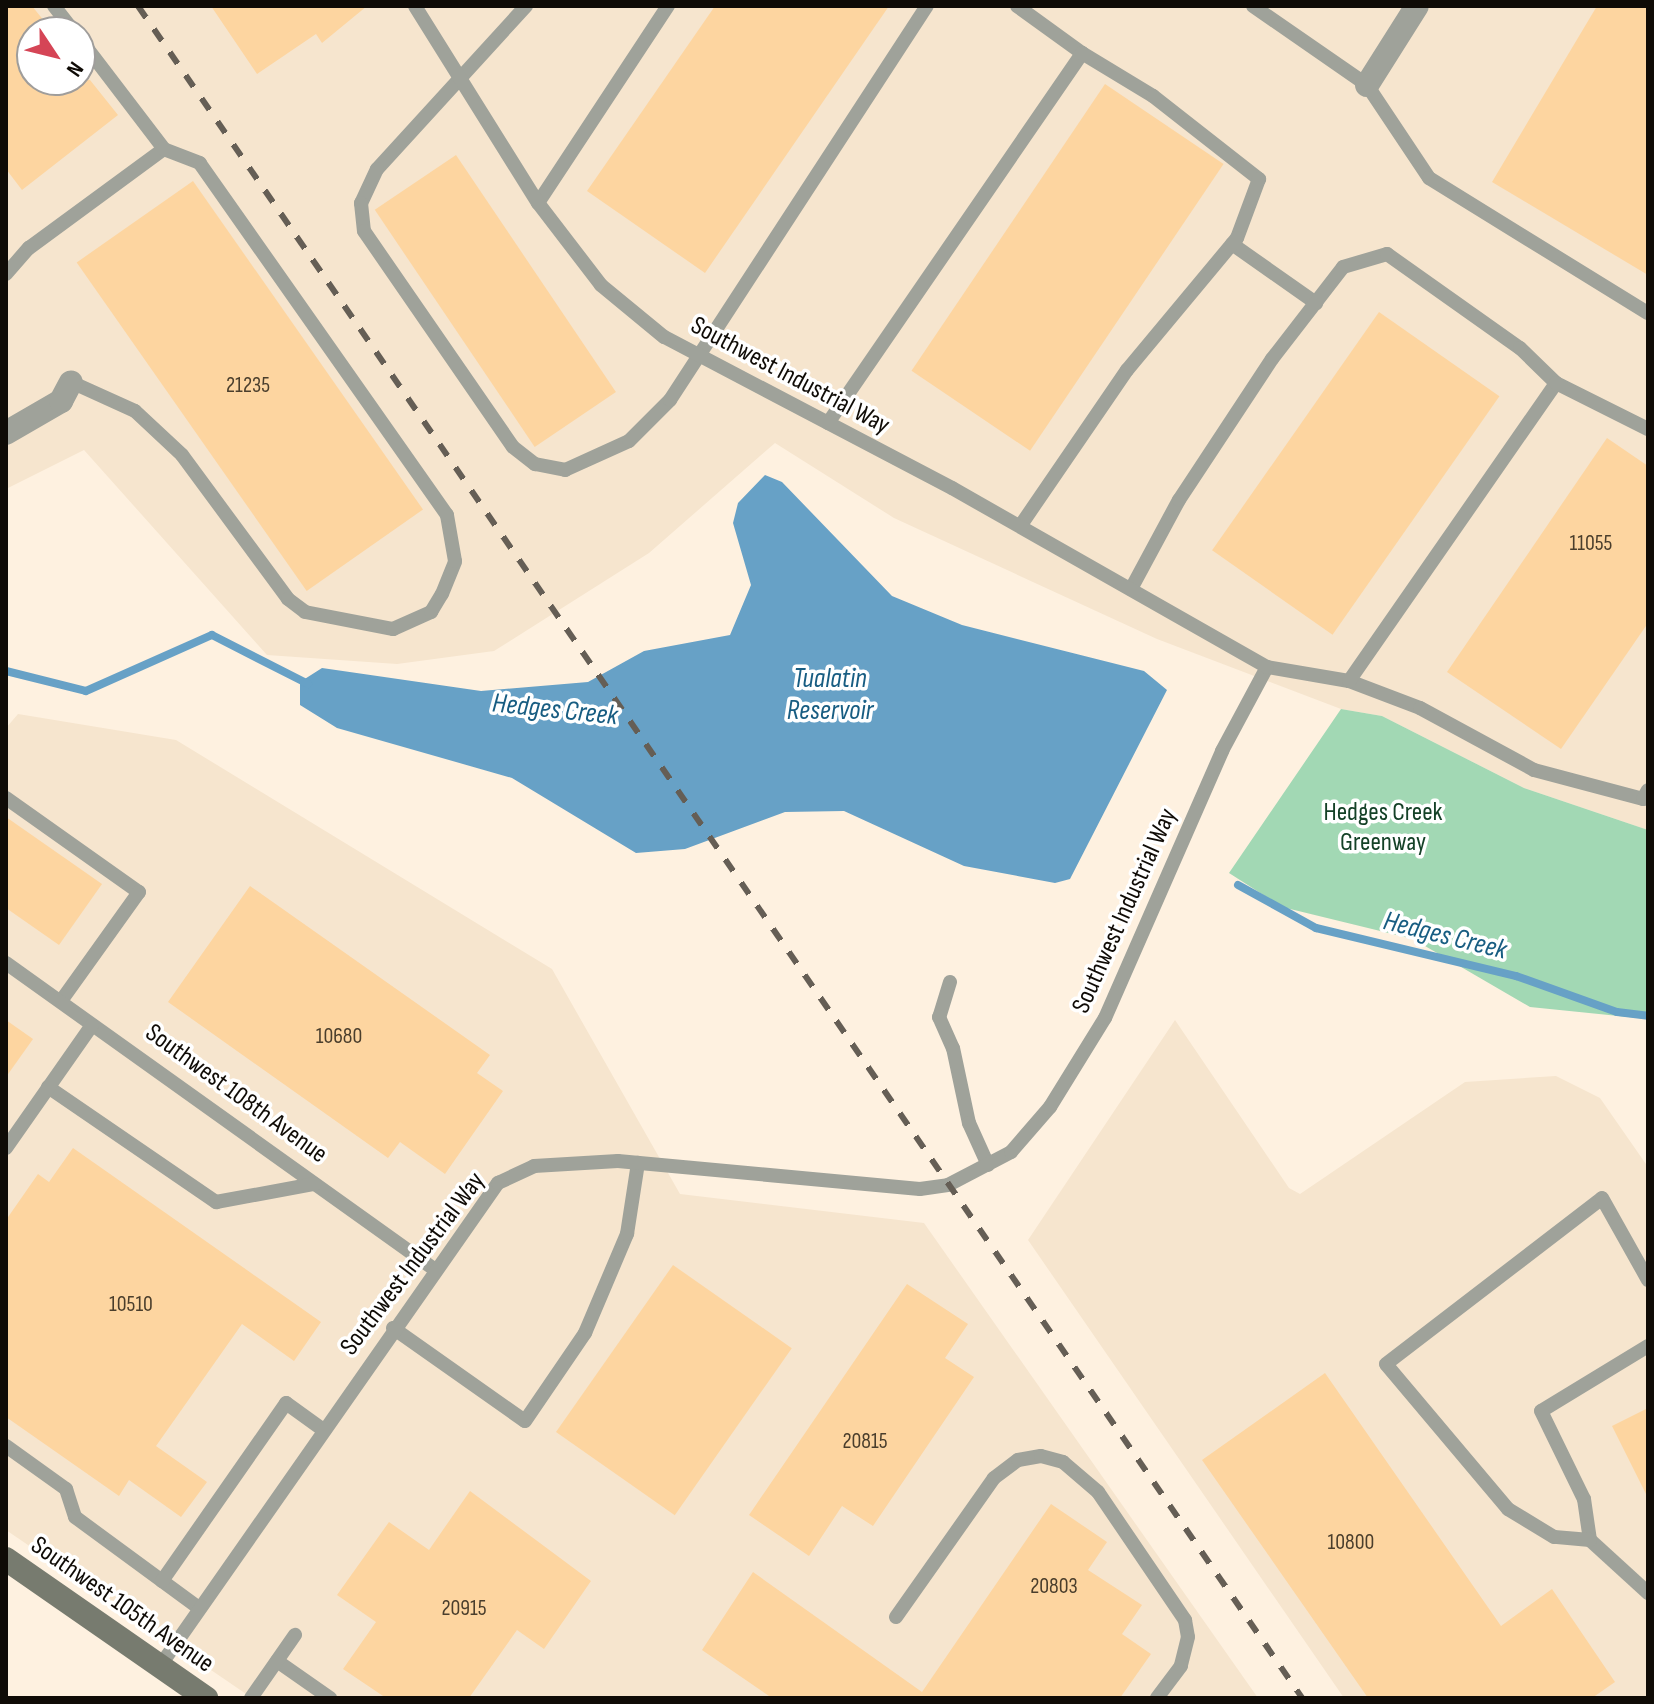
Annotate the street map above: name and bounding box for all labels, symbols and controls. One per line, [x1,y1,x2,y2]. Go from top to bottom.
north arrow [16,16,96,96]
text: N [60,56,89,81]
street label: Southwest Industrial Way [685,310,895,442]
house number: 21235 [226,373,270,399]
house number: 11055 [1570,531,1612,557]
water label: Tualatin Reservoir [787,662,873,728]
water label: Hedges Creek [491,687,619,733]
park label: Hedges Creek Greenway [1323,797,1443,858]
street label: Southwest Industrial Way [1066,804,1184,1018]
water label: Hedges Creek [1380,904,1510,968]
street label: Southwest 108th Avenue [139,1018,333,1170]
house number: 10680 [316,1024,362,1050]
street label: Southwest Industrial Way [334,1166,492,1362]
house number: 10510 [109,1292,153,1318]
house number: 20815 [842,1429,888,1455]
street label: Southwest 105th Avenue [25,1530,219,1680]
house number: 10800 [1328,1530,1374,1556]
house number: 20803 [1030,1574,1078,1600]
house number: 20915 [441,1596,487,1622]

